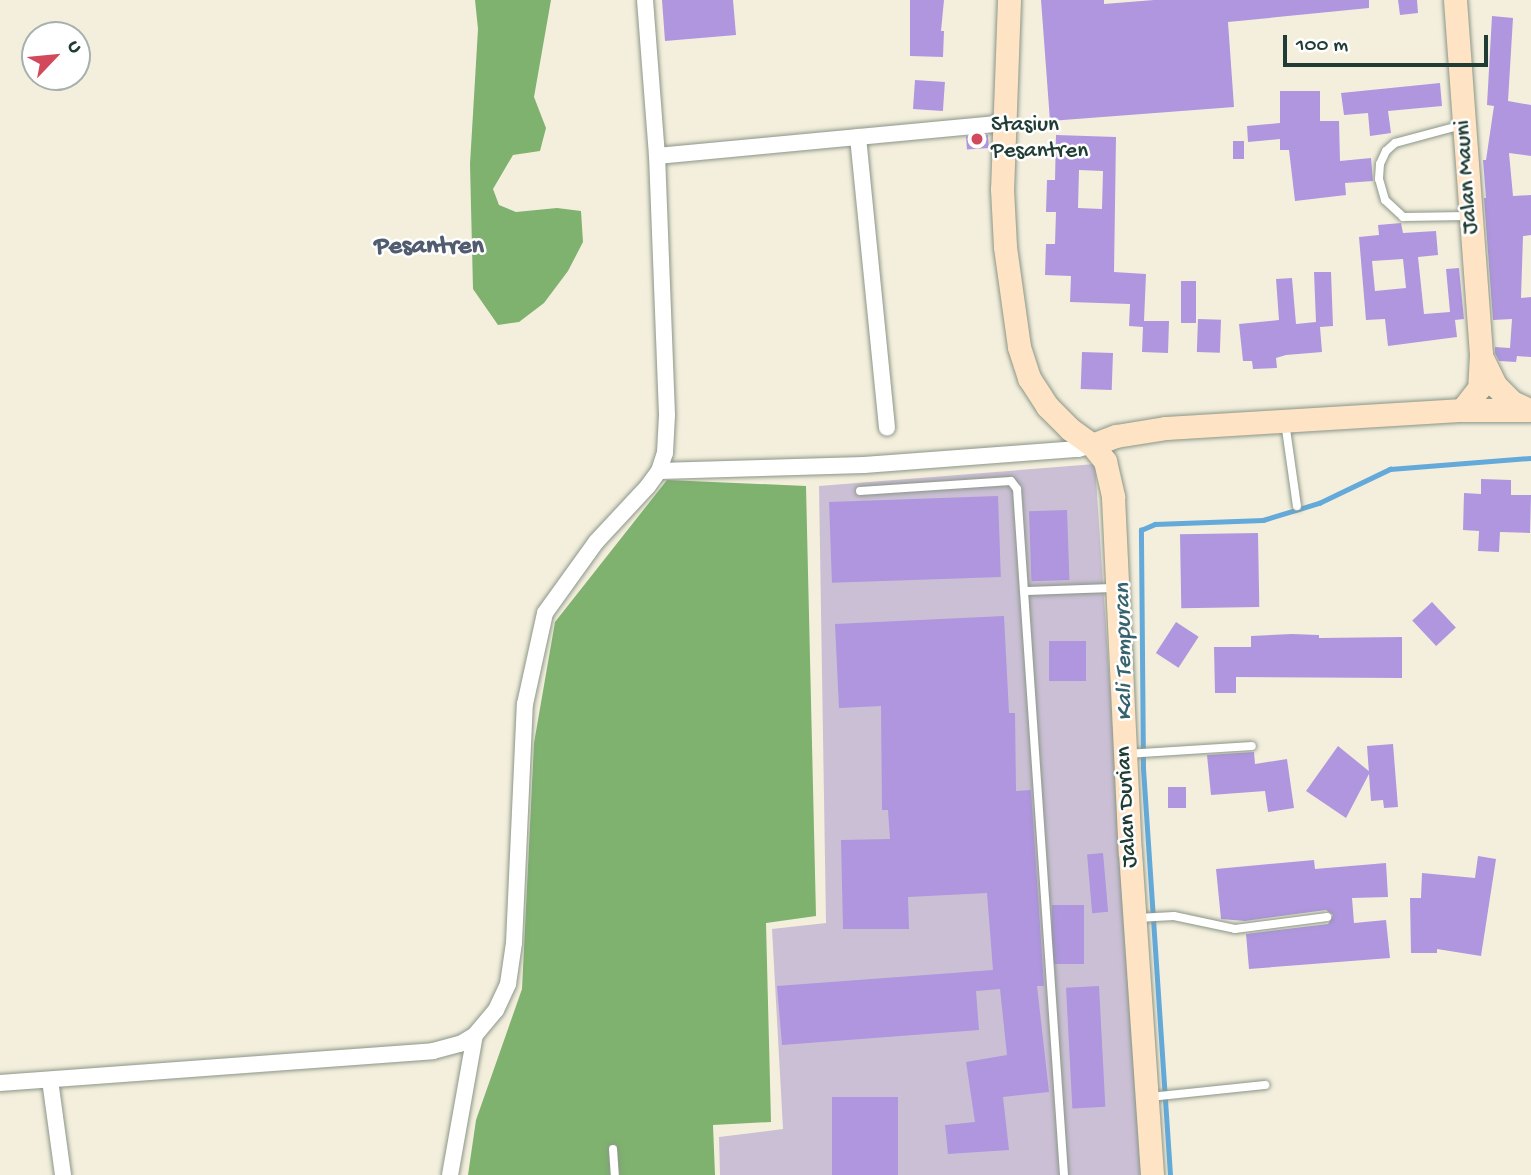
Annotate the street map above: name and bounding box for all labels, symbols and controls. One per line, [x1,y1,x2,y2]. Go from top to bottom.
north arrow [21,21,91,91]
scale bar [1286,21,1491,65]
text: 100 m [1296,34,1348,59]
text: U [61,37,86,57]
place label: Stasiun Pesantren [991,112,1088,166]
street label: Jalan Mauni [1450,119,1486,235]
marker: Stasiun Pesantren [969,131,985,147]
district label: Pesantren [374,232,484,264]
water label: Kali Tempuran [1109,583,1141,721]
street label: Jalan Durian [1111,745,1145,869]

